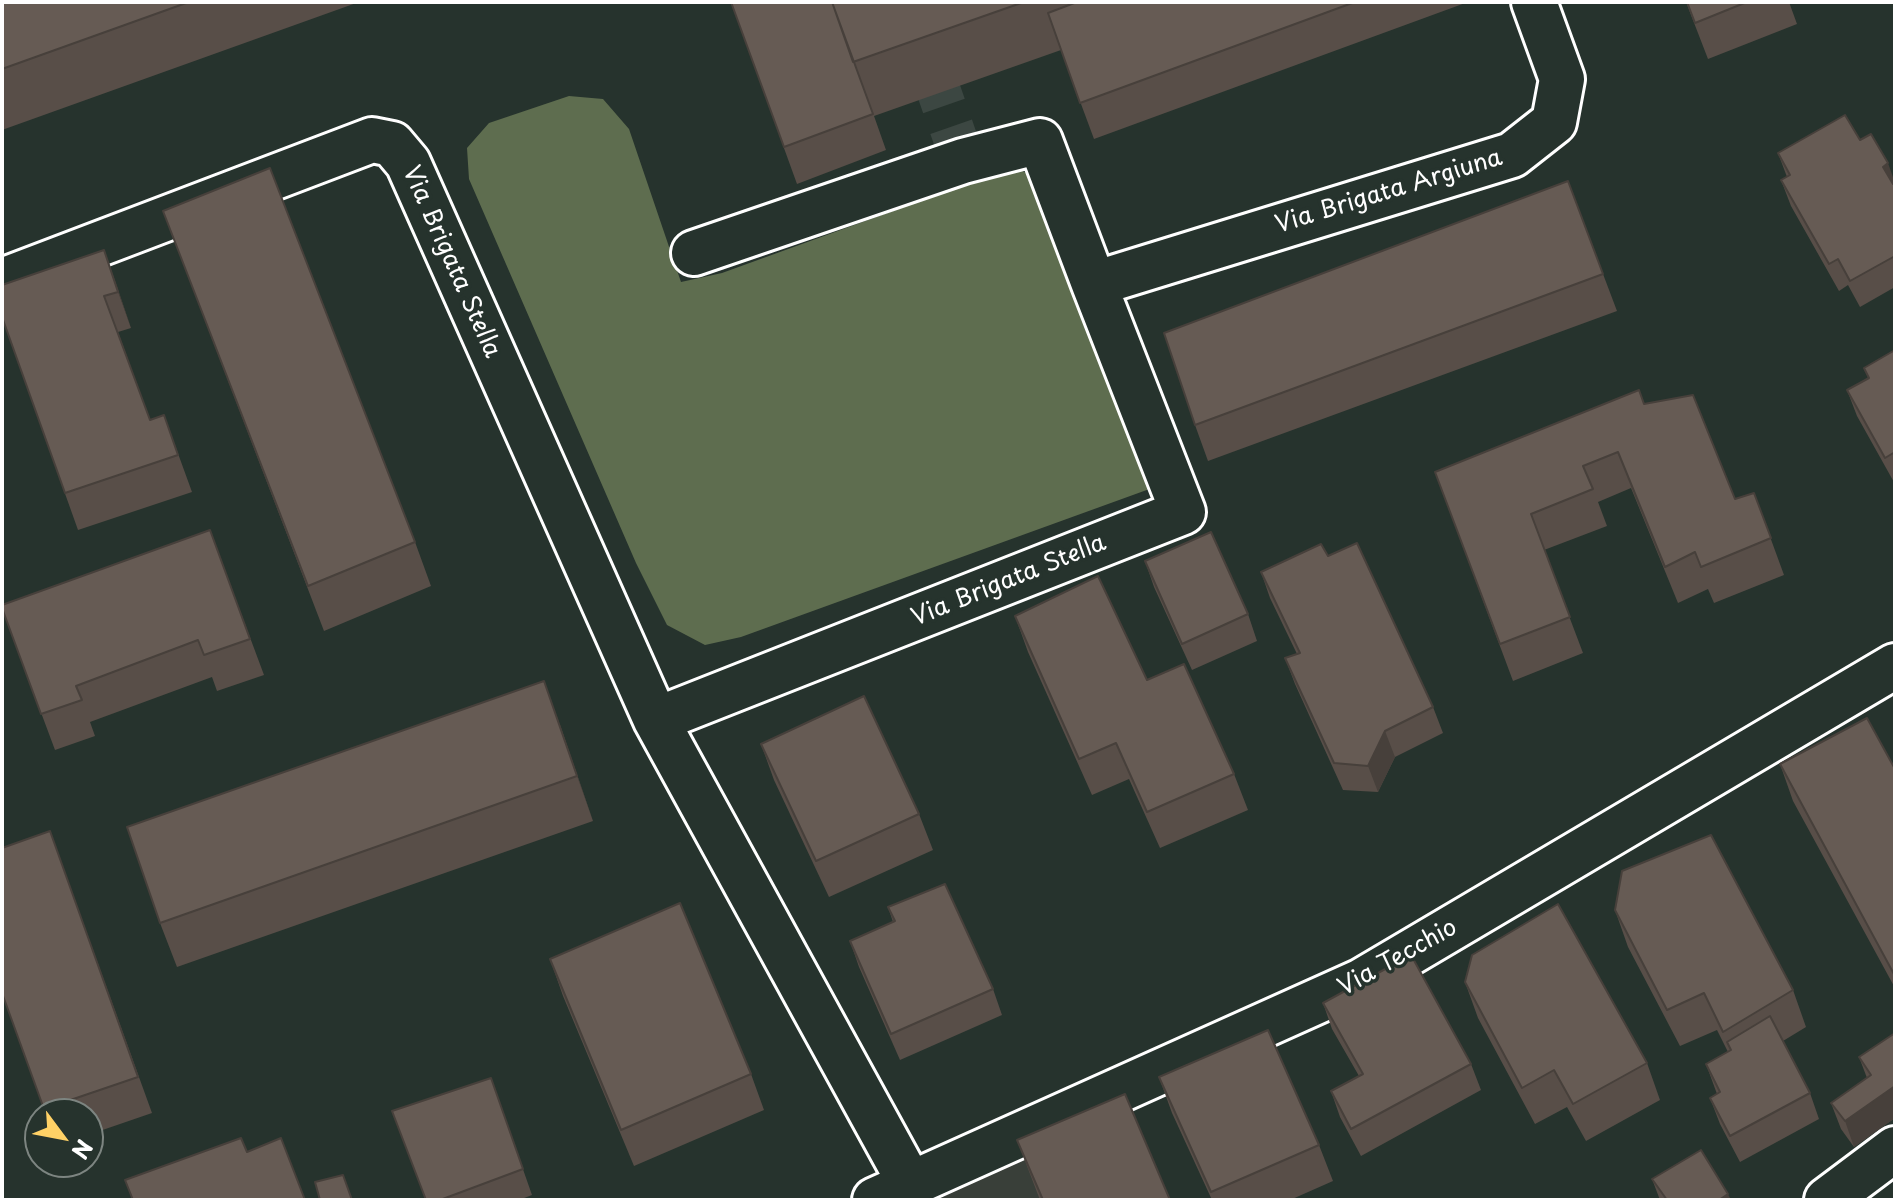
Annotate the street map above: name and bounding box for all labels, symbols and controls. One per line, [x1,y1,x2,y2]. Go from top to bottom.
street label: Via Brigata Argiuna [1272,144,1506,240]
street label: Via Brigata Stella [396,162,506,362]
street label: Via Brigata Stella [908,529,1110,633]
street label: Via Tecchio [1334,914,1462,1002]
north arrow [24,1098,104,1178]
text: N [64,1134,102,1166]

